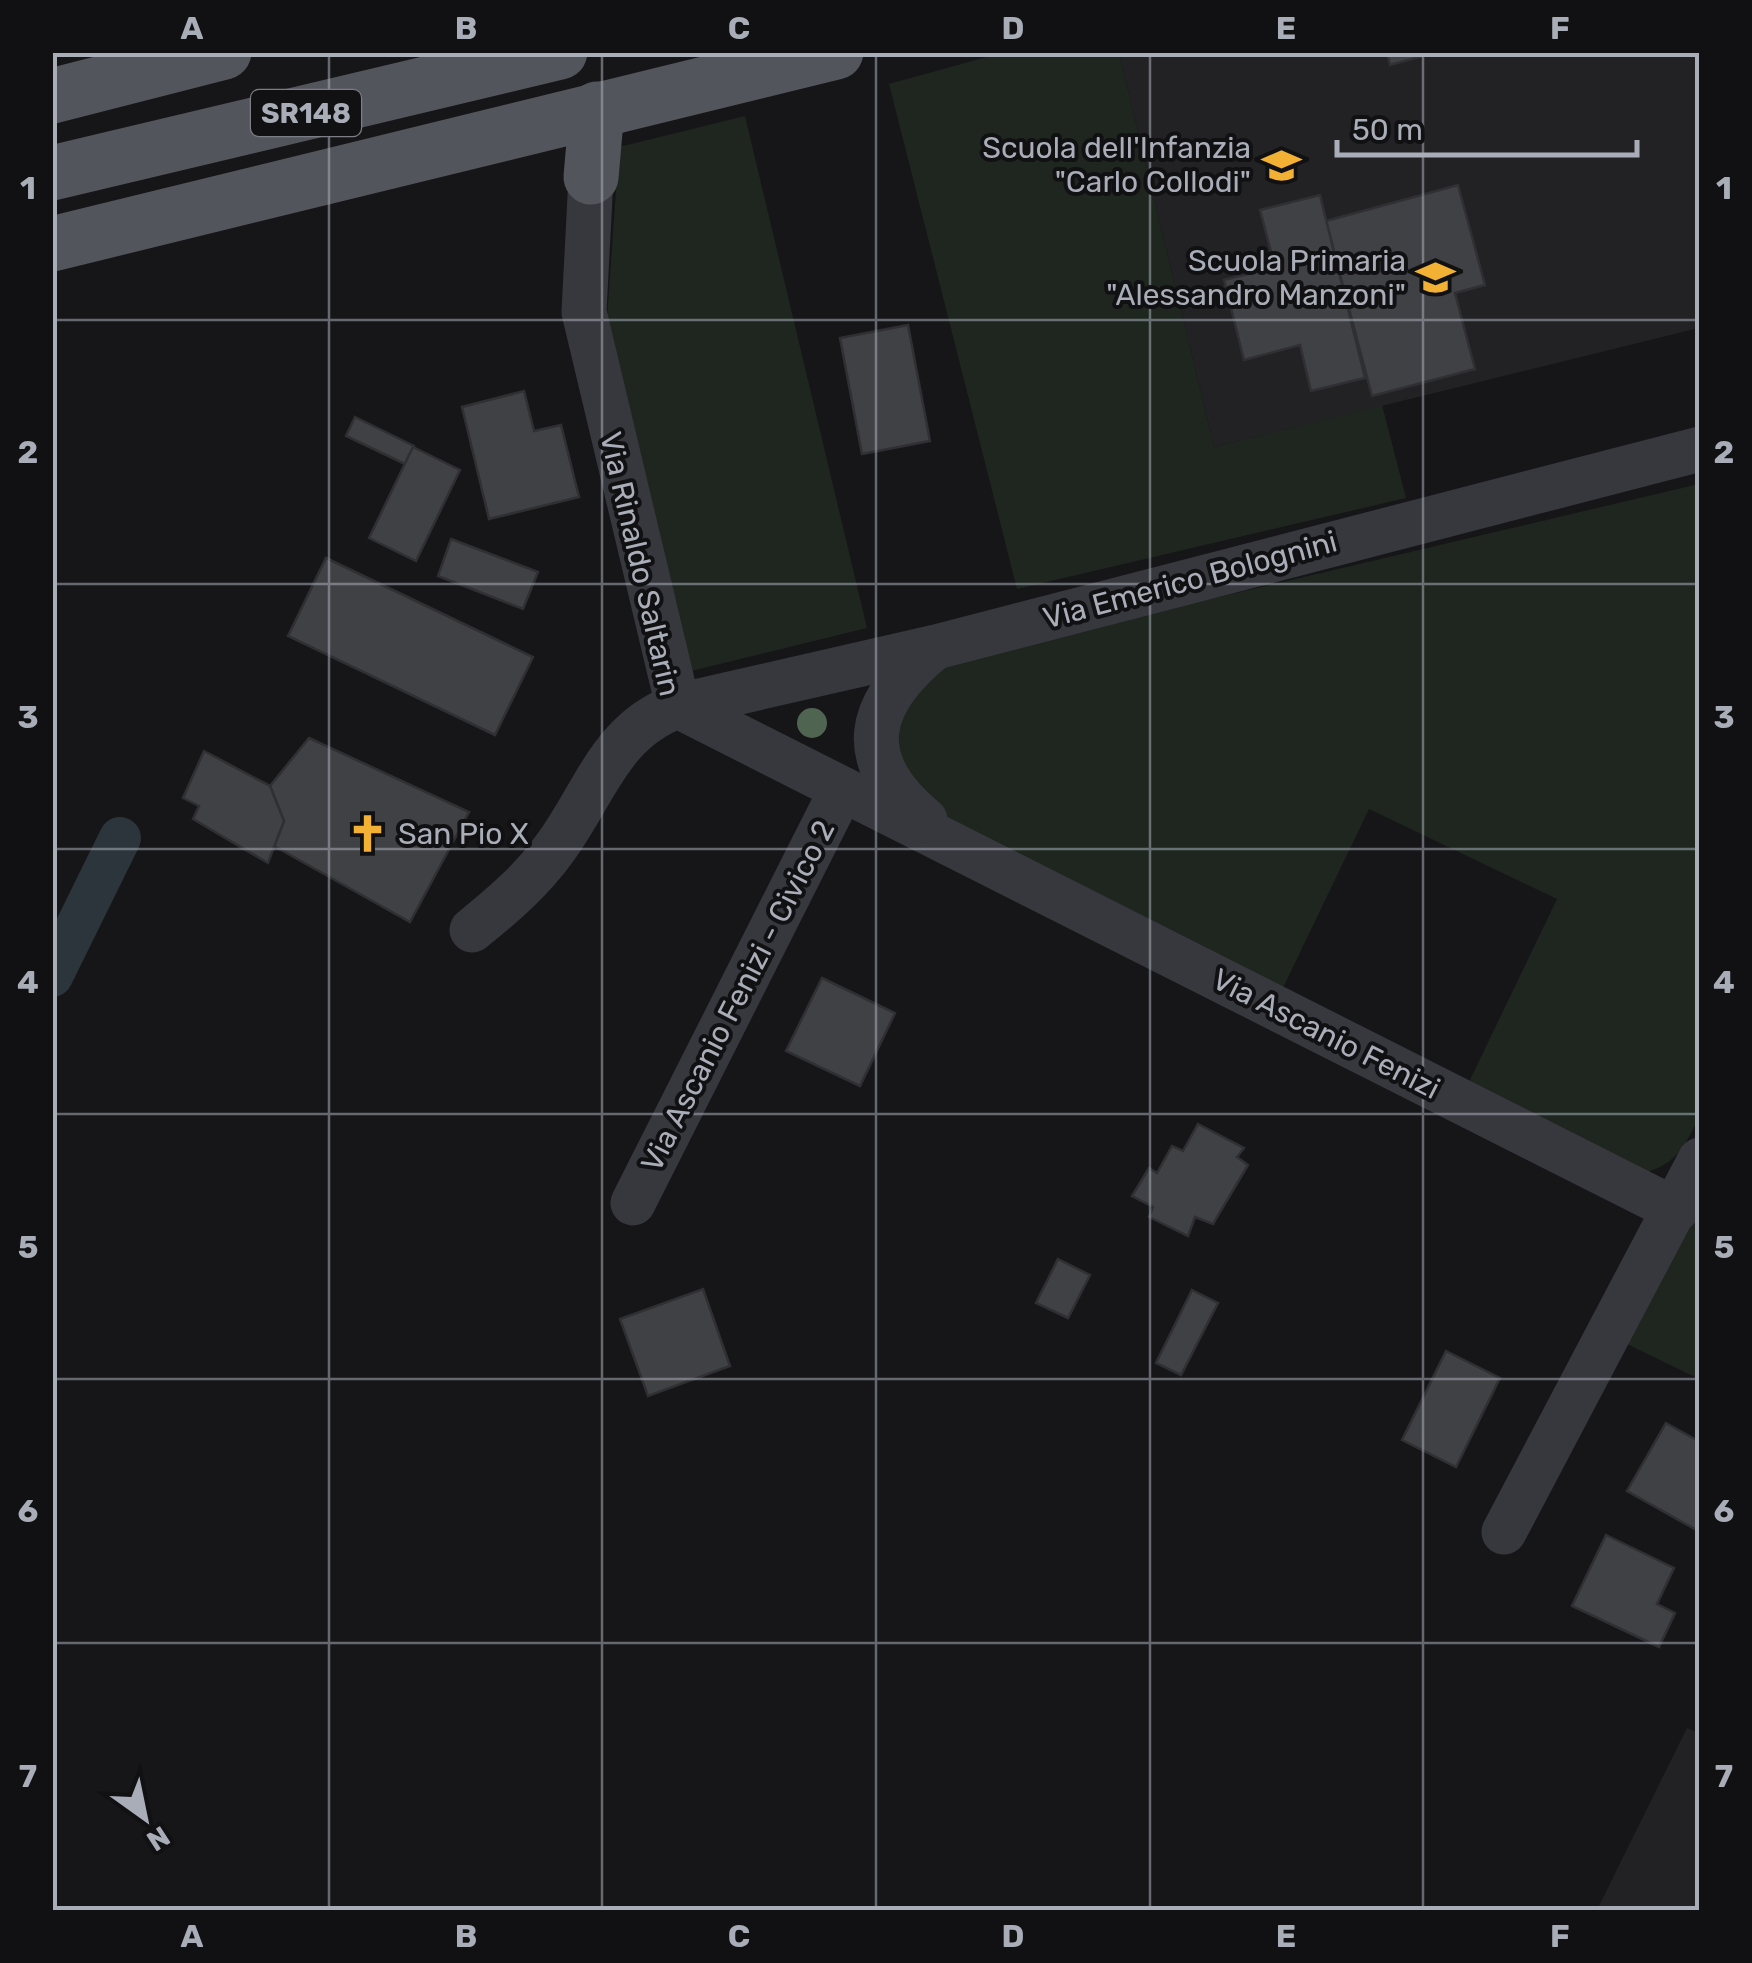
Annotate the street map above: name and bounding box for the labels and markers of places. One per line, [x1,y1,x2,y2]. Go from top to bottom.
place label: Scuola dell'Infanzia "Carlo Collodi" [982,130,1251,200]
school or university icon: Scuola dell'Infanzia "Carlo Collodi" [1260,144,1302,186]
place label: Scuola Primaria "Alessandro Manzoni" [1106,243,1406,313]
school or university icon: Scuola Primaria "Alessandro Manzoni" [1415,257,1457,299]
church icon: San Pio X [347,813,389,855]
place label: San Pio X [398,816,529,852]

